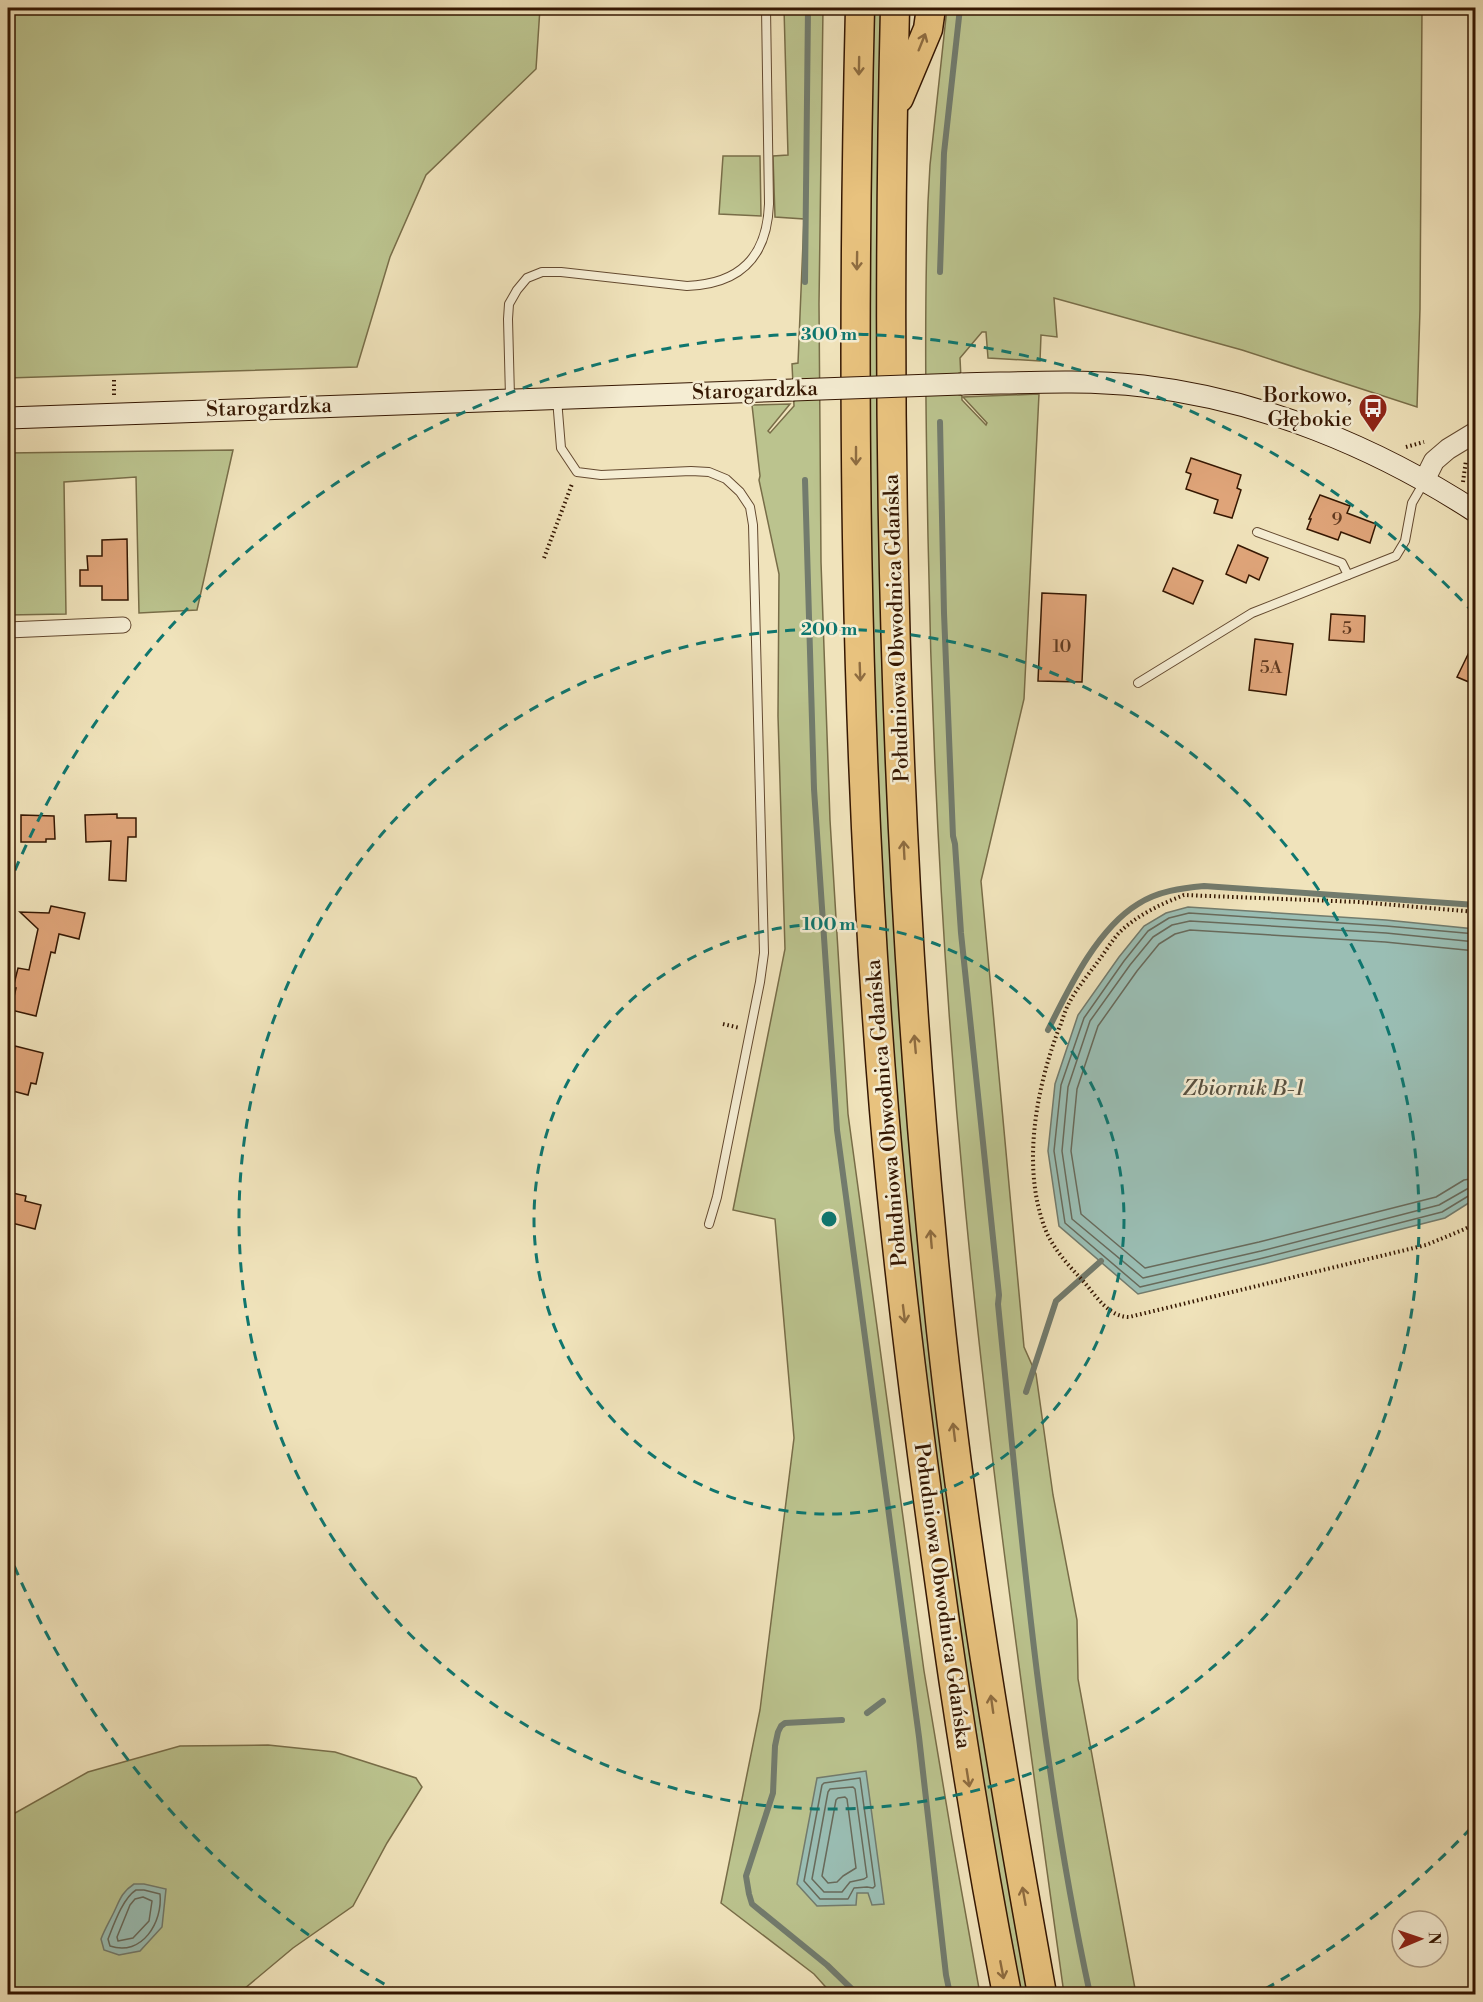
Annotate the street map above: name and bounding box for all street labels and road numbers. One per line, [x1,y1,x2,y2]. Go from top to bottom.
street label: Starogardzka [692,376,819,406]
street label: Starogardzka [206,393,333,423]
street label: Południowa Obwodnica Gdańska [879,473,915,783]
street label: Południowa Obwodnica Gdańska [861,958,913,1268]
street label: Południowa Obwodnica Gdańska [908,1441,976,1751]

